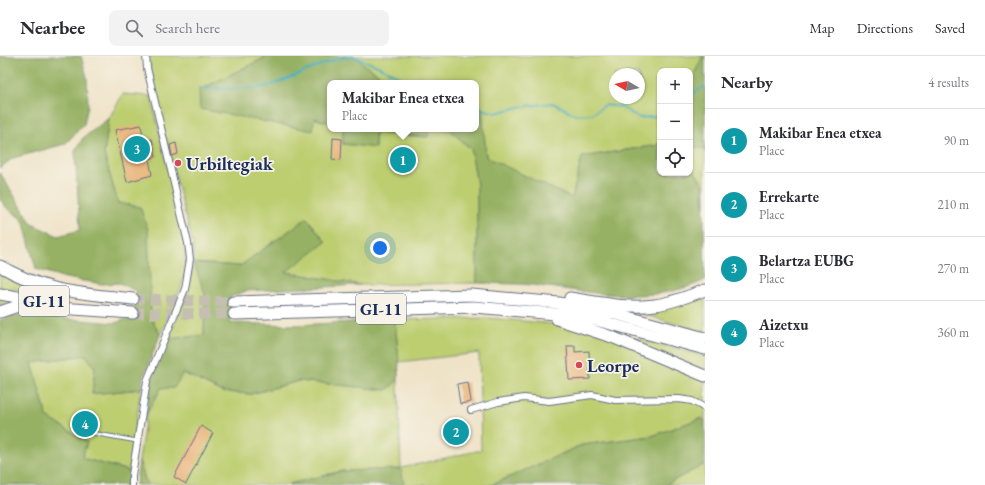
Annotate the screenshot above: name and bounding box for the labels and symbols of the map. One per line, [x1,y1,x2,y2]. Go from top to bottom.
north arrow [609,68,645,104]
pin: 3 [124,134,150,164]
pin: 1 [390,145,416,175]
place label: Urbiltegiak [186,152,274,175]
marker: Urbiltegiak [173,158,183,168]
your location [370,238,390,258]
road number: GI-11 [19,286,69,316]
road number: GI-11 [356,294,406,324]
place label: Leorpe [587,354,640,377]
marker: Leorpe [574,360,584,370]
pin: 4 [72,409,98,439]
pin: 2 [443,417,469,447]

